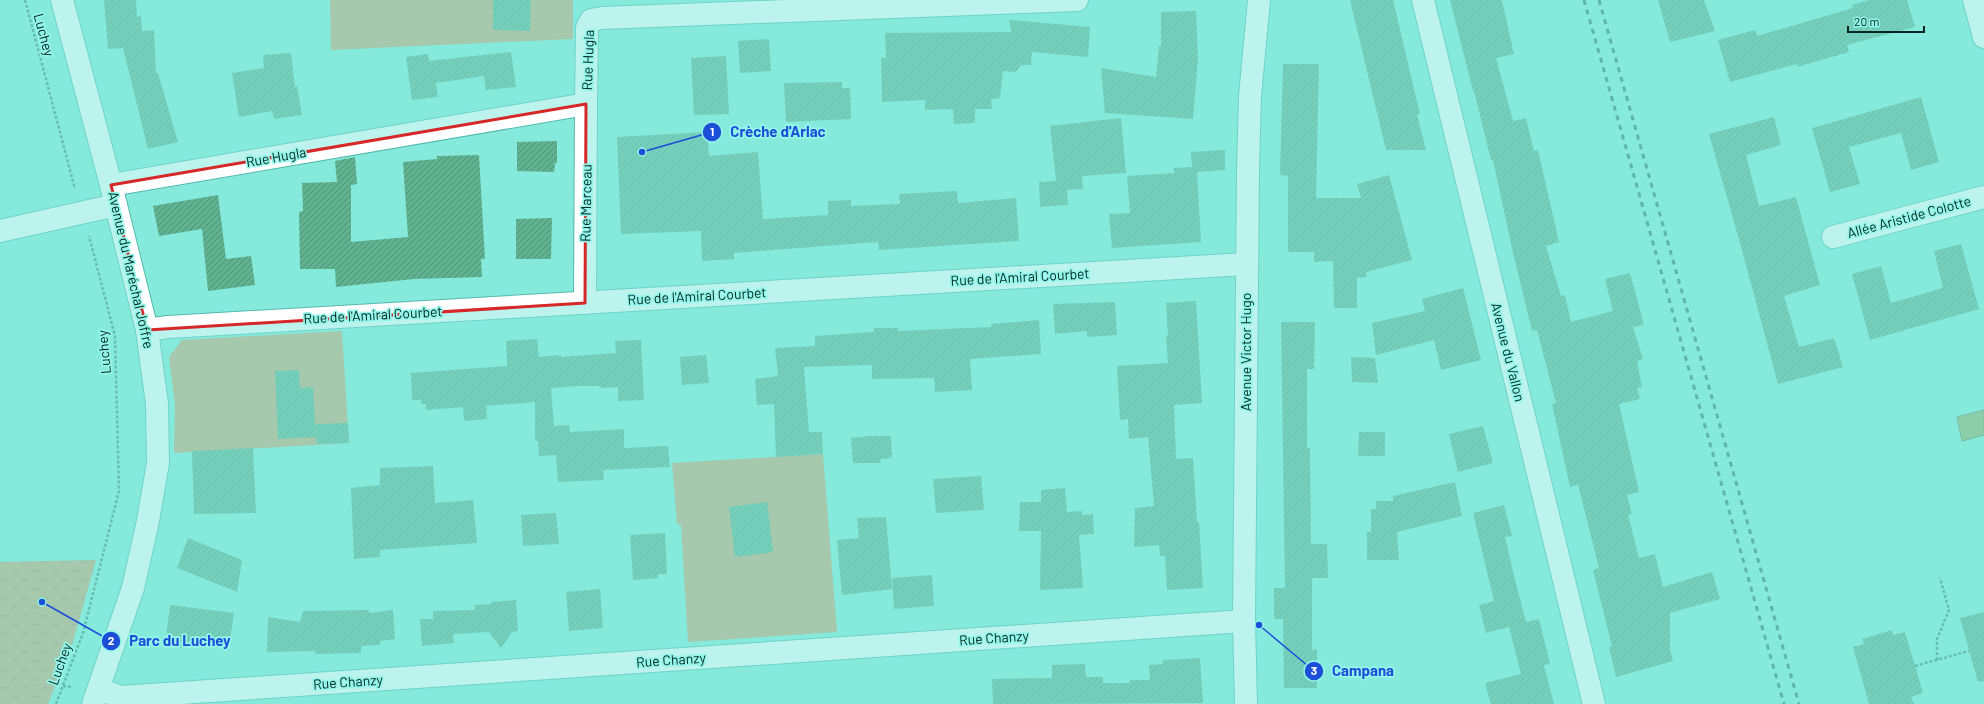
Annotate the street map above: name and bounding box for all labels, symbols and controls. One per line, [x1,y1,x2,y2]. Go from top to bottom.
scale bar [1848,8,1924,34]
street label: Luchey [31,11,59,59]
text: 20 m [1854,14,1880,28]
street label: Rue Hugla [578,29,597,91]
callout: Crèche d'Arlac [702,118,834,145]
text: Crèche d'Arlac [730,122,826,140]
text: 1 [710,124,714,138]
street label: Rue Hugla [244,143,307,170]
street label: Rue Marceau [576,164,595,242]
street label: Avenue du Maréchal Joffre [105,190,158,350]
street label: Allée Aristide Colotte [1845,192,1973,241]
street label: Rue de l'Amiral Courbet [950,264,1090,289]
street label: Rue de l'Amiral Courbet [627,283,767,308]
street label: Avenue Victor Hugo [1237,293,1254,411]
street label: Avenue du Vallon [1488,301,1529,403]
street label: Rue de l'Amiral Courbet [303,302,443,327]
street label: Luchey [93,329,114,375]
street label: Rue Chanzy [959,627,1030,648]
callout: Parc du Luchey [101,628,239,655]
text: Parc du Luchey [129,631,231,649]
text: 2 [108,633,115,647]
street label: Luchey [44,640,75,687]
street label: Rue Chanzy [636,649,707,670]
callout: Campana [1304,658,1402,685]
text: Campana [1332,661,1394,679]
text: 3 [1311,663,1317,677]
street label: Rue Chanzy [313,671,384,692]

